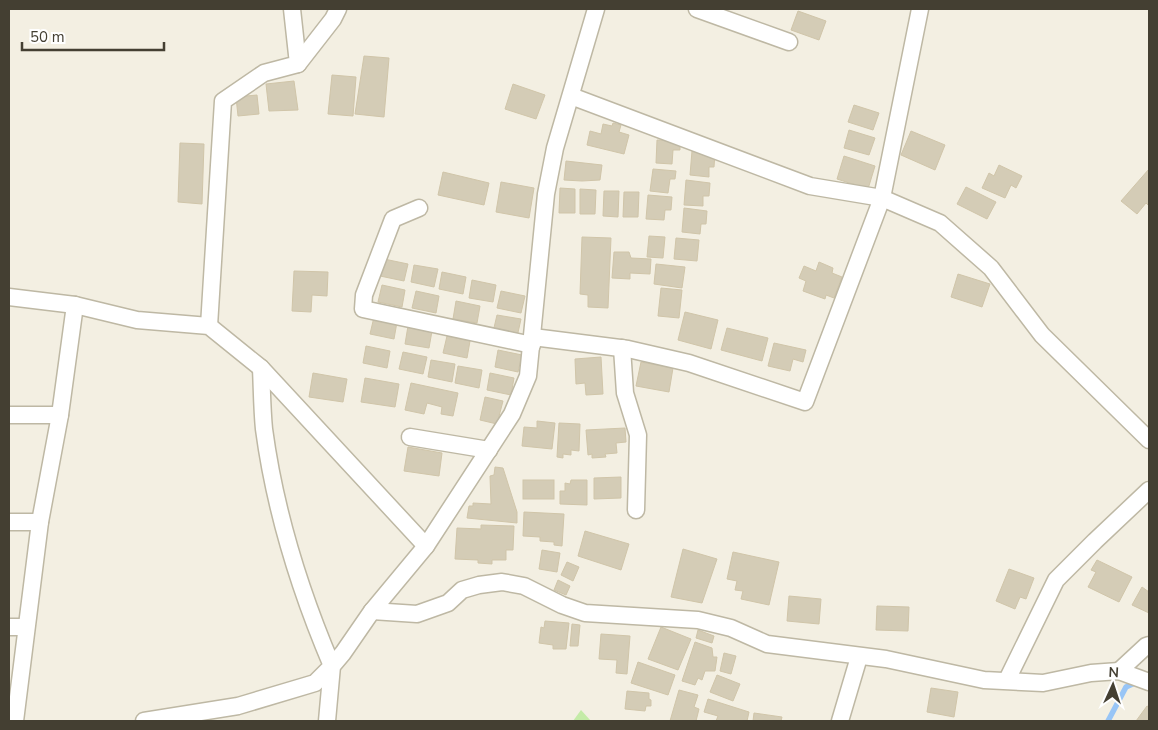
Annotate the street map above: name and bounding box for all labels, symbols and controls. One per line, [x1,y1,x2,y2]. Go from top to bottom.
scale bar [22,20,165,52]
text: 50 m [30,27,65,47]
north arrow [1088,660,1138,710]
text: N [1108,663,1119,682]

